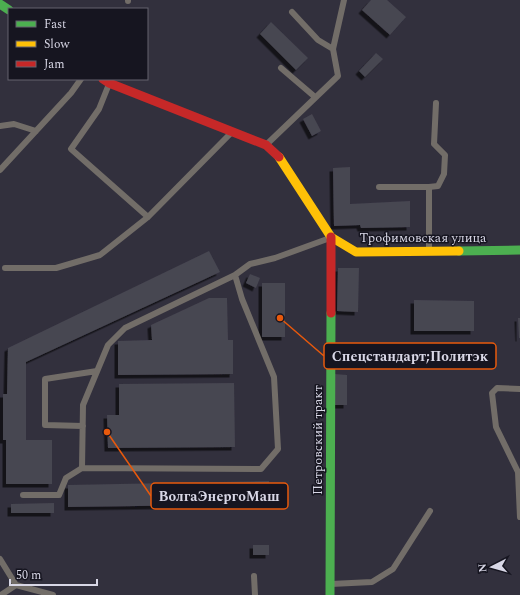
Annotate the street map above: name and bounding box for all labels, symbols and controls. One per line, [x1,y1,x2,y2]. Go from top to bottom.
legend [8,8,148,80]
text: Fast [44,15,66,34]
text: Slow [44,35,70,54]
text: Jam [44,55,65,74]
street label: Трофимовская улица [360,228,487,248]
callout: Спецстандарт;Политэк [324,343,496,369]
text: Спецстандарт;Политэк [332,346,489,367]
street label: Петровский тракт [308,385,328,495]
callout: ВолгаЭнергоМаш [151,483,288,509]
text: ВолгаЭнергоМаш [158,486,280,507]
north arrow [472,547,512,587]
scale bar [10,561,97,587]
text: N [474,563,491,573]
text: 50 m [16,566,41,585]

